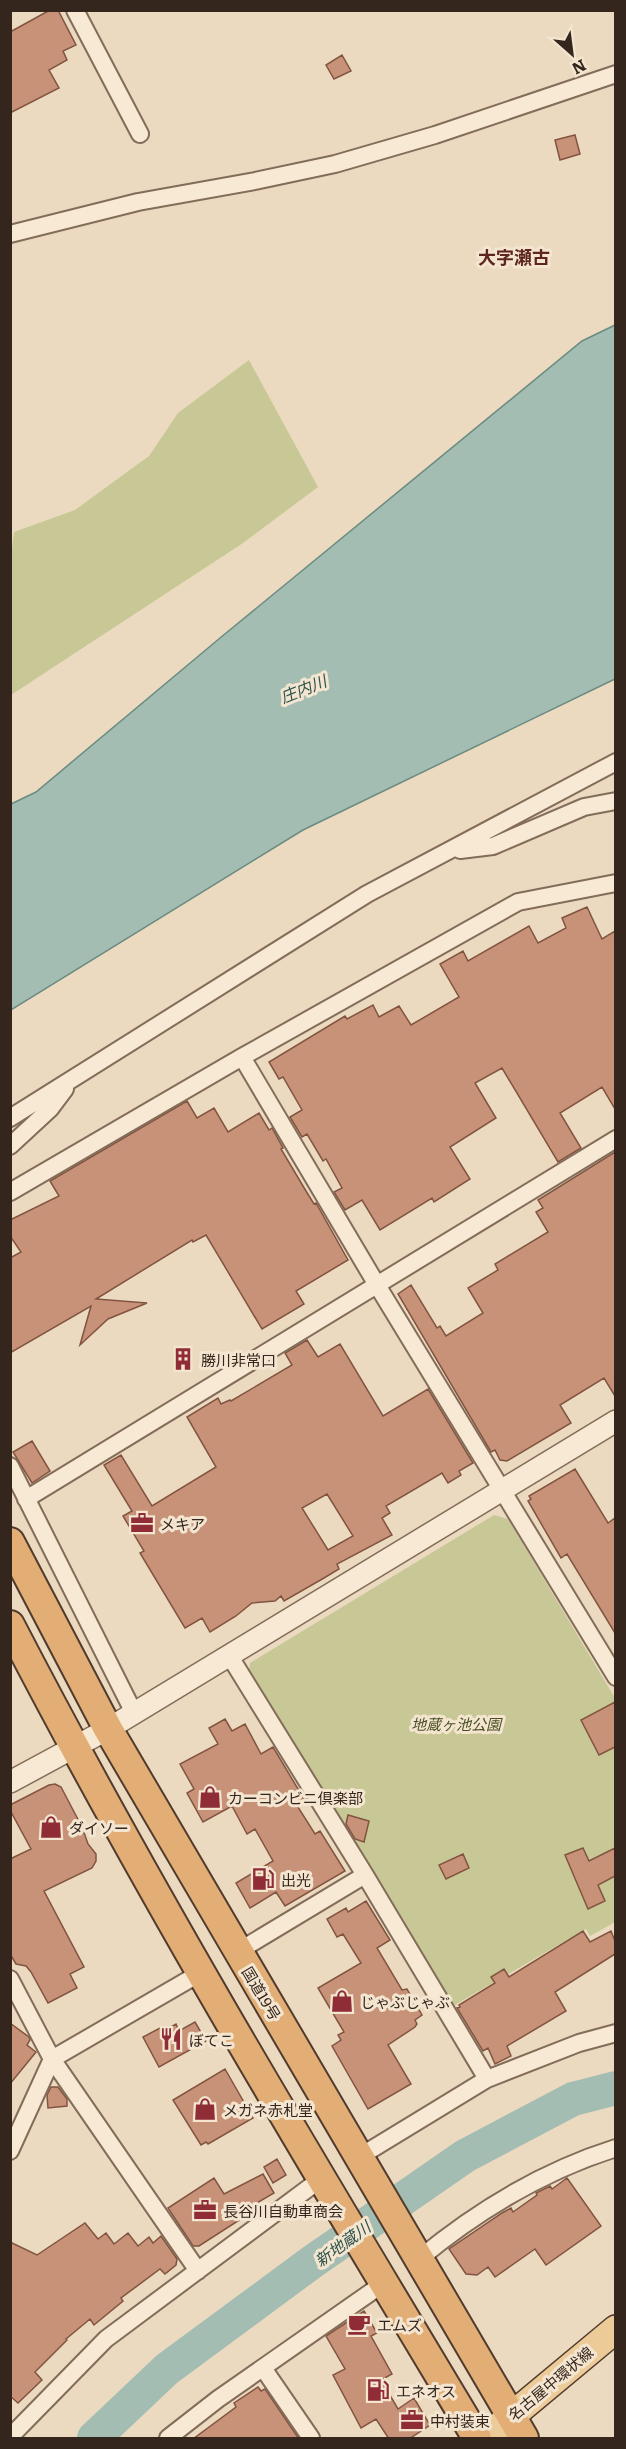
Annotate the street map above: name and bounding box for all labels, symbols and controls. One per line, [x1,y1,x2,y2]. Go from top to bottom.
north arrow [542,24,602,84]
text: N [568,54,591,82]
district label: 大字瀬古 [478,243,550,270]
water label: 庄内川 [276,667,332,708]
building icon: 勝川非常口 [170,1346,196,1372]
place label: 勝川非常口 [201,1348,276,1371]
office icon: メキア [129,1510,155,1536]
place label: メキア [160,1512,205,1535]
park label: 地蔵ヶ池公園 [411,1712,503,1735]
shop icon: カーコンビニ倶楽部 [197,1784,223,1810]
place label: カーコンビニ倶楽部 [228,1786,363,1809]
shop icon: ダイソー [38,1814,64,1840]
place label: ダイソー [69,1816,129,1839]
fuel station icon: 出光 [250,1866,276,1892]
place label: 出光 [281,1868,311,1891]
street label: 国道19号 [237,1962,287,2024]
shop icon: じゃぶじゃぶ [329,1988,355,2014]
place label: じゃぶじゃぶ [360,1990,450,2013]
restaurant icon: ぼてこ [158,2026,184,2052]
place label: ぼてこ [189,2028,234,2051]
shop icon: メガネ赤札堂 [192,2096,218,2122]
place label: メガネ赤札堂 [223,2098,313,2121]
office icon: 長谷川自動車商会 [192,2197,218,2223]
place label: 長谷川自動車商会 [223,2199,343,2222]
water label: 新地蔵川 [309,2213,377,2272]
cafe icon: エムズ [346,2311,372,2337]
place label: エムズ [377,2313,422,2336]
street label: 名古屋中環状線 [502,2340,598,2426]
fuel station icon: エネオス [365,2377,391,2403]
place label: エネオス [396,2379,456,2402]
office icon: 中村装束 [399,2407,425,2433]
place label: 中村装束 [430,2409,490,2432]

